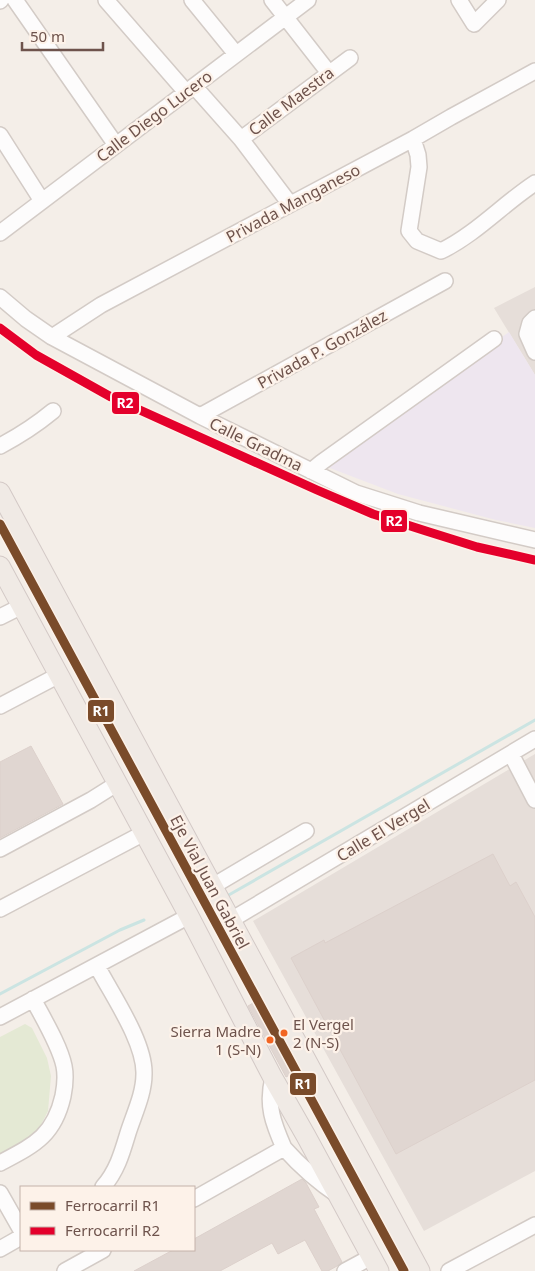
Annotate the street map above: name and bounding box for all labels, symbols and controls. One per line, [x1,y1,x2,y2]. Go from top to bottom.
scale bar [22,20,104,52]
text: 50 m [30,26,65,46]
street label: Calle Maestra [244,62,338,140]
street label: Calle Diego Lucero [91,65,217,167]
street label: Privada Manganeso [222,158,364,248]
street label: Privada P. González [253,304,391,394]
line badge: R2 [111,391,140,415]
text: R2 [116,393,134,412]
street label: Calle Gradma [206,412,306,476]
line badge: R2 [380,509,408,533]
text: R2 [385,511,403,530]
line badge: R1 [87,699,115,723]
text: R1 [92,701,110,720]
street label: Calle El Vergel [332,793,434,867]
street label: Eje Vial Juan Gabriel [165,811,255,953]
place label: El Vergel 2 (N-S) [293,1014,354,1052]
place label: Sierra Madre 1 (S-N) [170,1021,261,1059]
marker: El Vergel 2 (N-S) [279,1028,289,1038]
marker: Sierra Madre 1 (S-N) [265,1035,275,1045]
line badge: R1 [289,1072,317,1096]
text: R1 [294,1074,312,1093]
legend [20,1186,195,1251]
text: Ferrocarril R1 [65,1195,160,1215]
text: Ferrocarril R2 [65,1220,160,1240]

